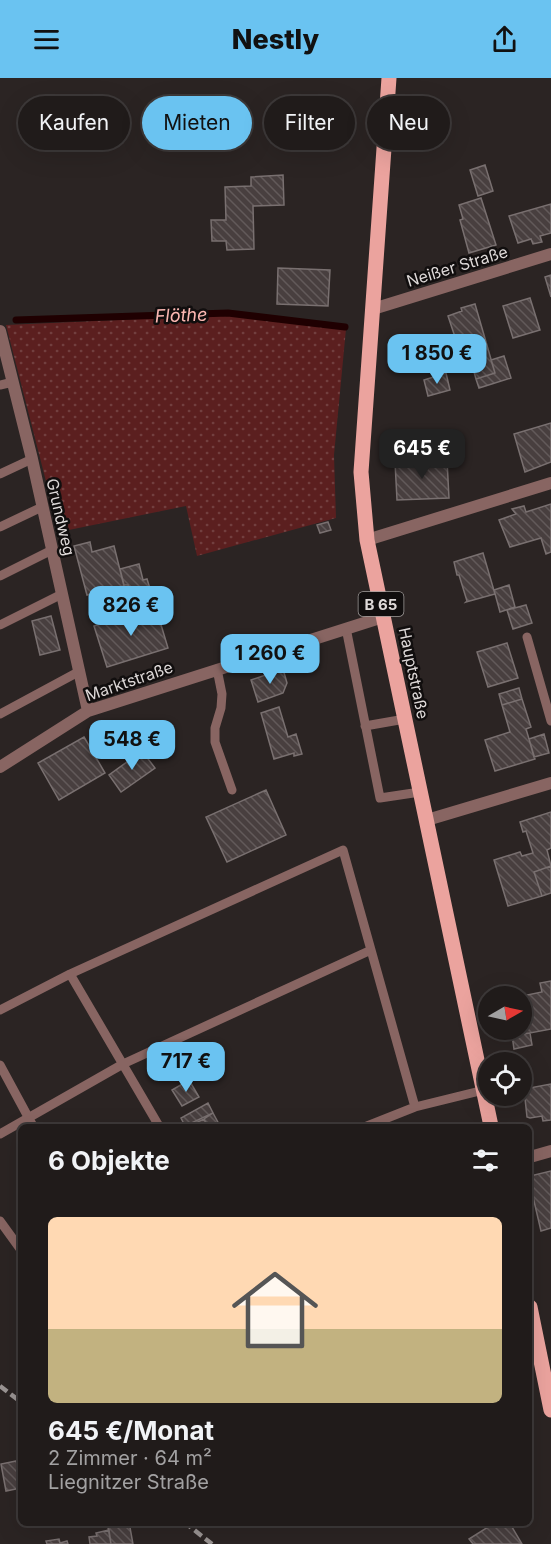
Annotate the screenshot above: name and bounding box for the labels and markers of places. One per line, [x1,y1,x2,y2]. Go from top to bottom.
pin: 1 850 € [382,334,492,385]
pin: 645 € [380,429,464,480]
pin: 826 € [89,586,173,637]
pin: 1 260 € [215,634,325,685]
pin: 548 € [90,720,174,771]
pin: 717 € [144,1042,228,1093]

